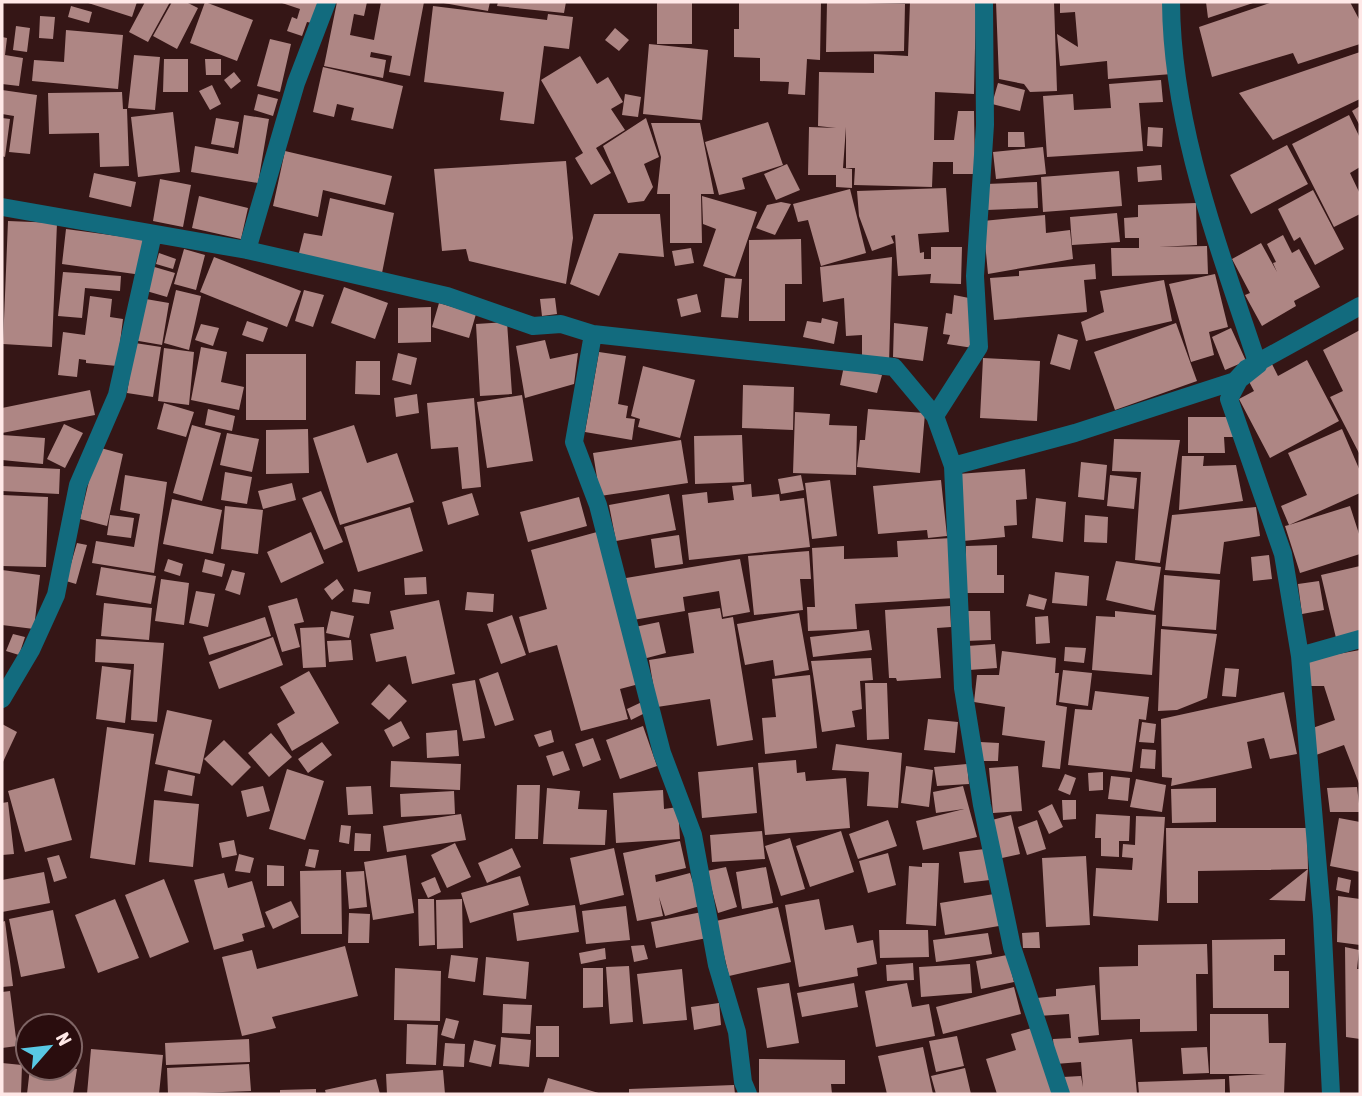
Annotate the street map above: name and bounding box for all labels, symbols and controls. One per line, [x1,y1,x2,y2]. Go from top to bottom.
north arrow [14,1012,84,1082]
text: N [52,1029,76,1049]

